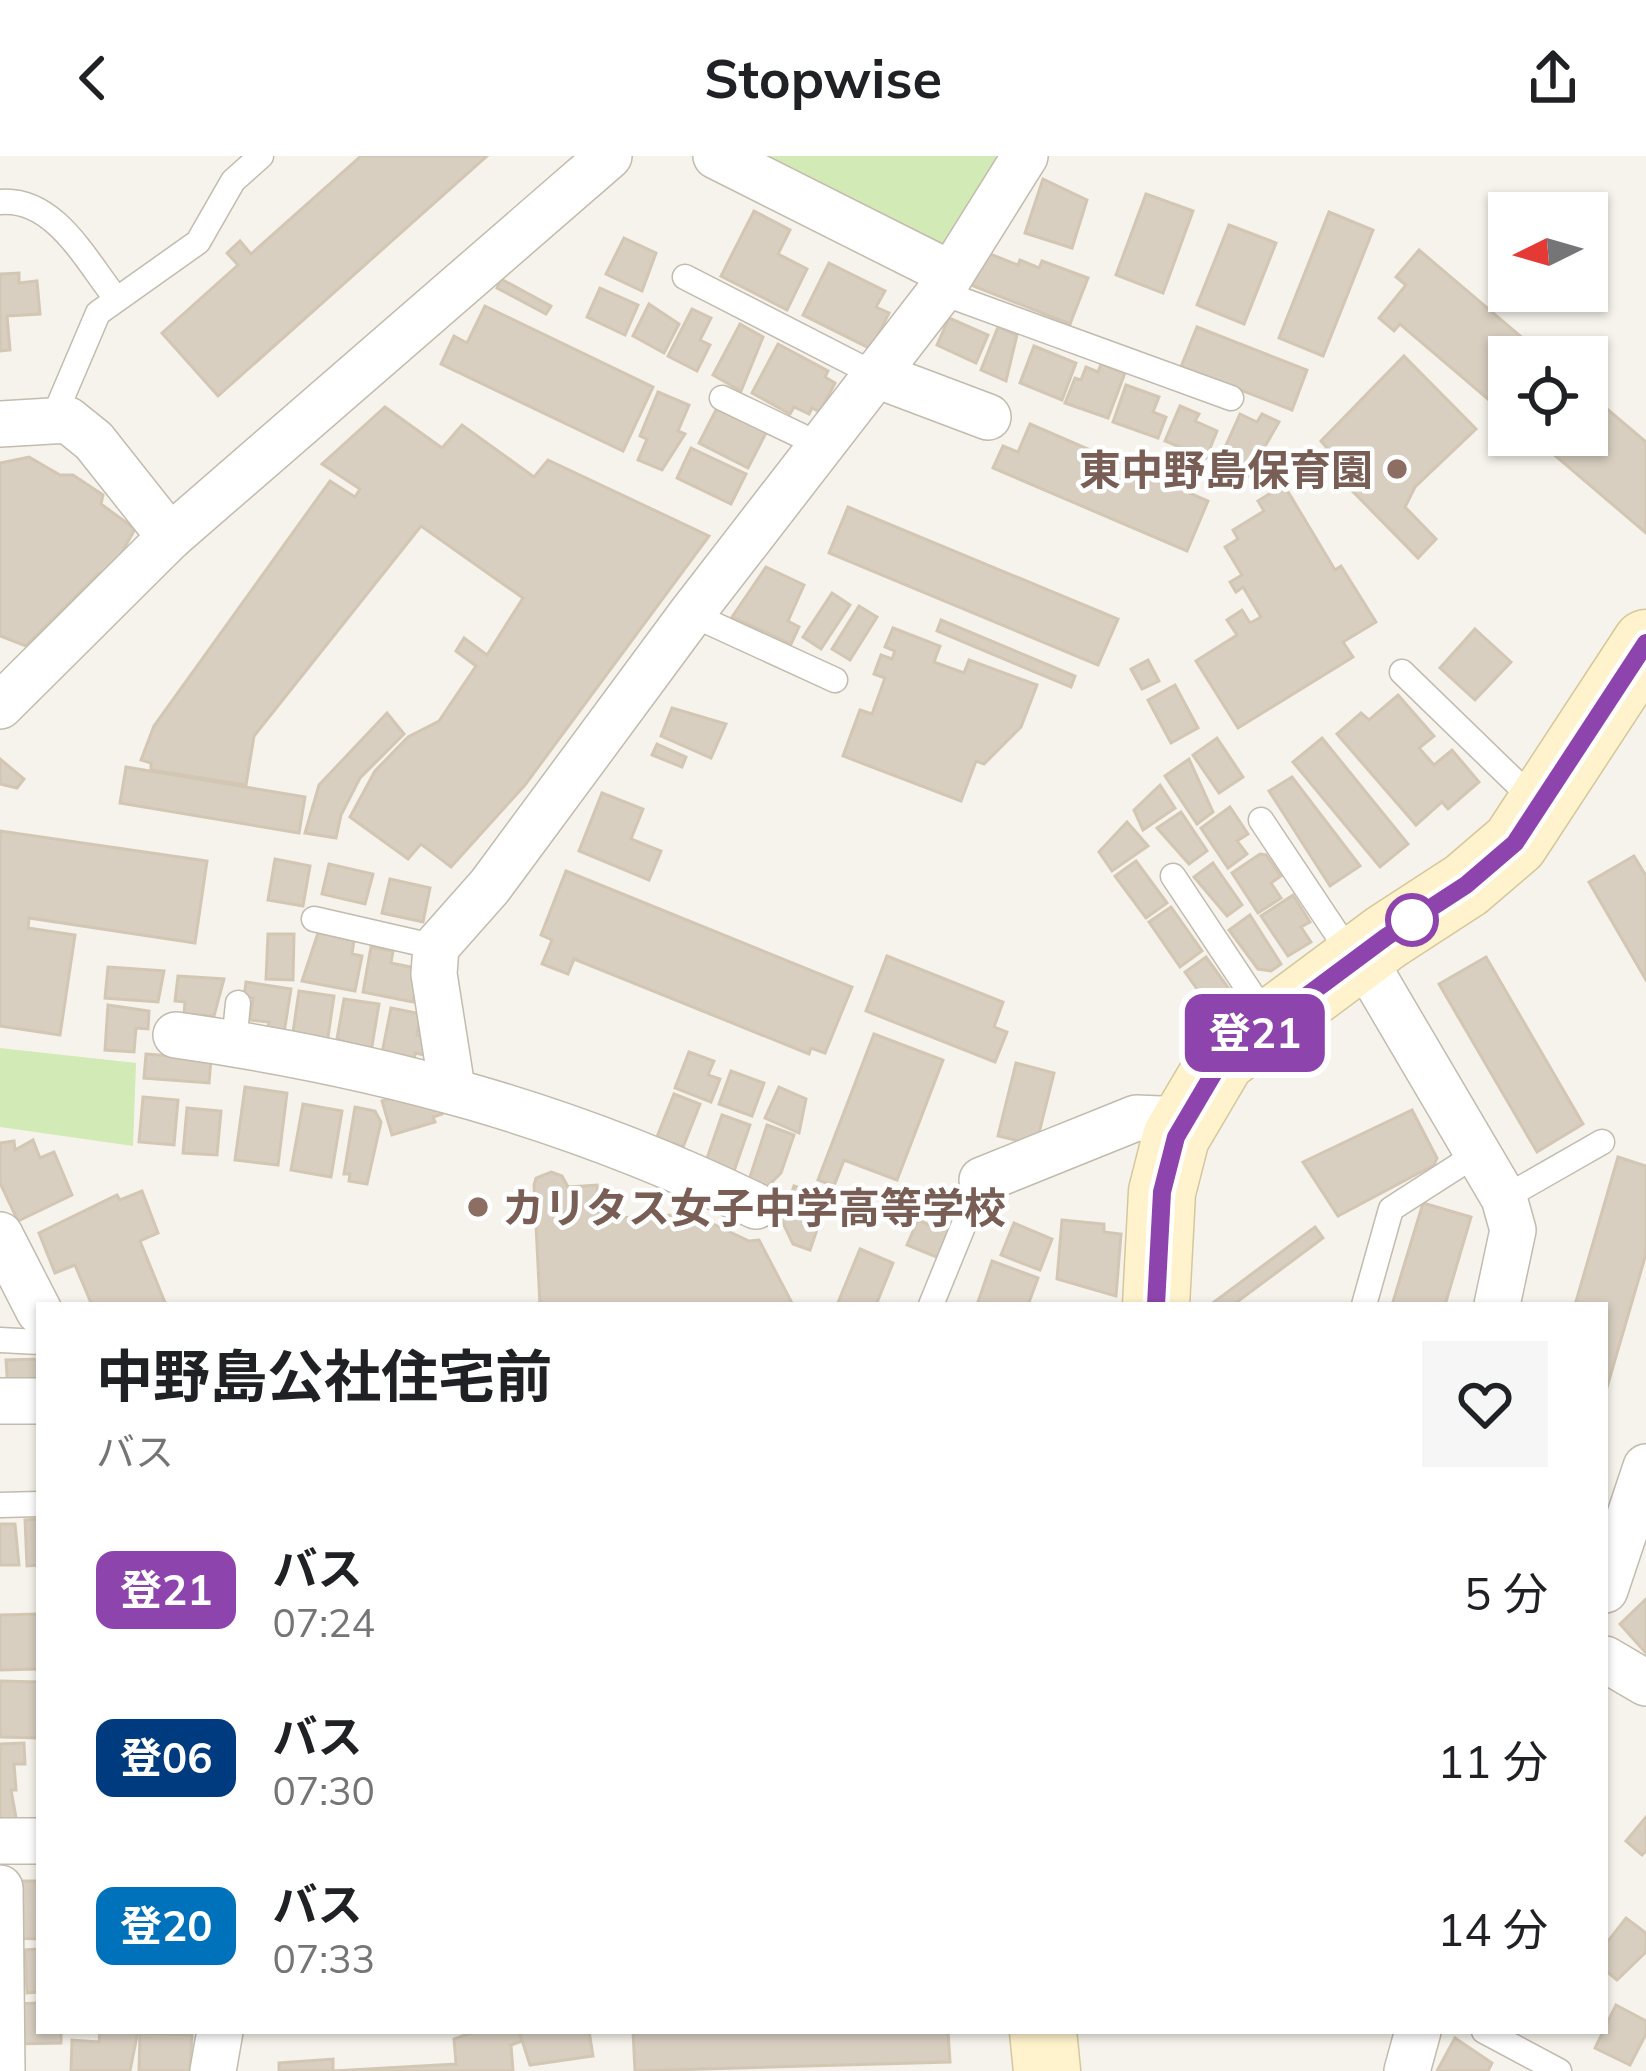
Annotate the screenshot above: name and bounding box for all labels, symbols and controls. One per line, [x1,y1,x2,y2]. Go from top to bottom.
text: Stopwise [704,44,942,112]
icon: back [60,45,126,111]
icon: share [1520,45,1586,111]
north arrow [1488,192,1608,312]
map controls [1488,192,1608,456]
button: locate [1488,336,1608,456]
place label: 東中野島保育園 [1079,443,1373,496]
marker: 東中野島保育園 [1384,456,1410,482]
unlabelled marker [1387,895,1437,945]
line badge: 登21 [1186,994,1324,1072]
text: 登21 [1209,1006,1301,1059]
place label: カリタス女子中学高等学校 [502,1181,1006,1234]
marker: カリタス女子中学高等学校 [465,1194,491,1220]
text: 中野島公社住宅前 [96,1340,552,1411]
button: heart [1422,1341,1548,1467]
text: バス [96,1427,174,1476]
text: バス [272,1540,362,1596]
text: 登21 [120,1563,212,1616]
text: 5 分 [1464,1565,1548,1621]
text: 07:24 [272,1598,375,1647]
text: バス [272,1708,362,1764]
text: 登06 [120,1731,212,1784]
text: 11 分 [1437,1733,1548,1789]
text: 07:30 [272,1766,375,1815]
text: バス [272,1876,362,1932]
text: 登20 [120,1899,212,1952]
text: 14 分 [1437,1901,1548,1957]
text: 07:33 [272,1934,375,1983]

